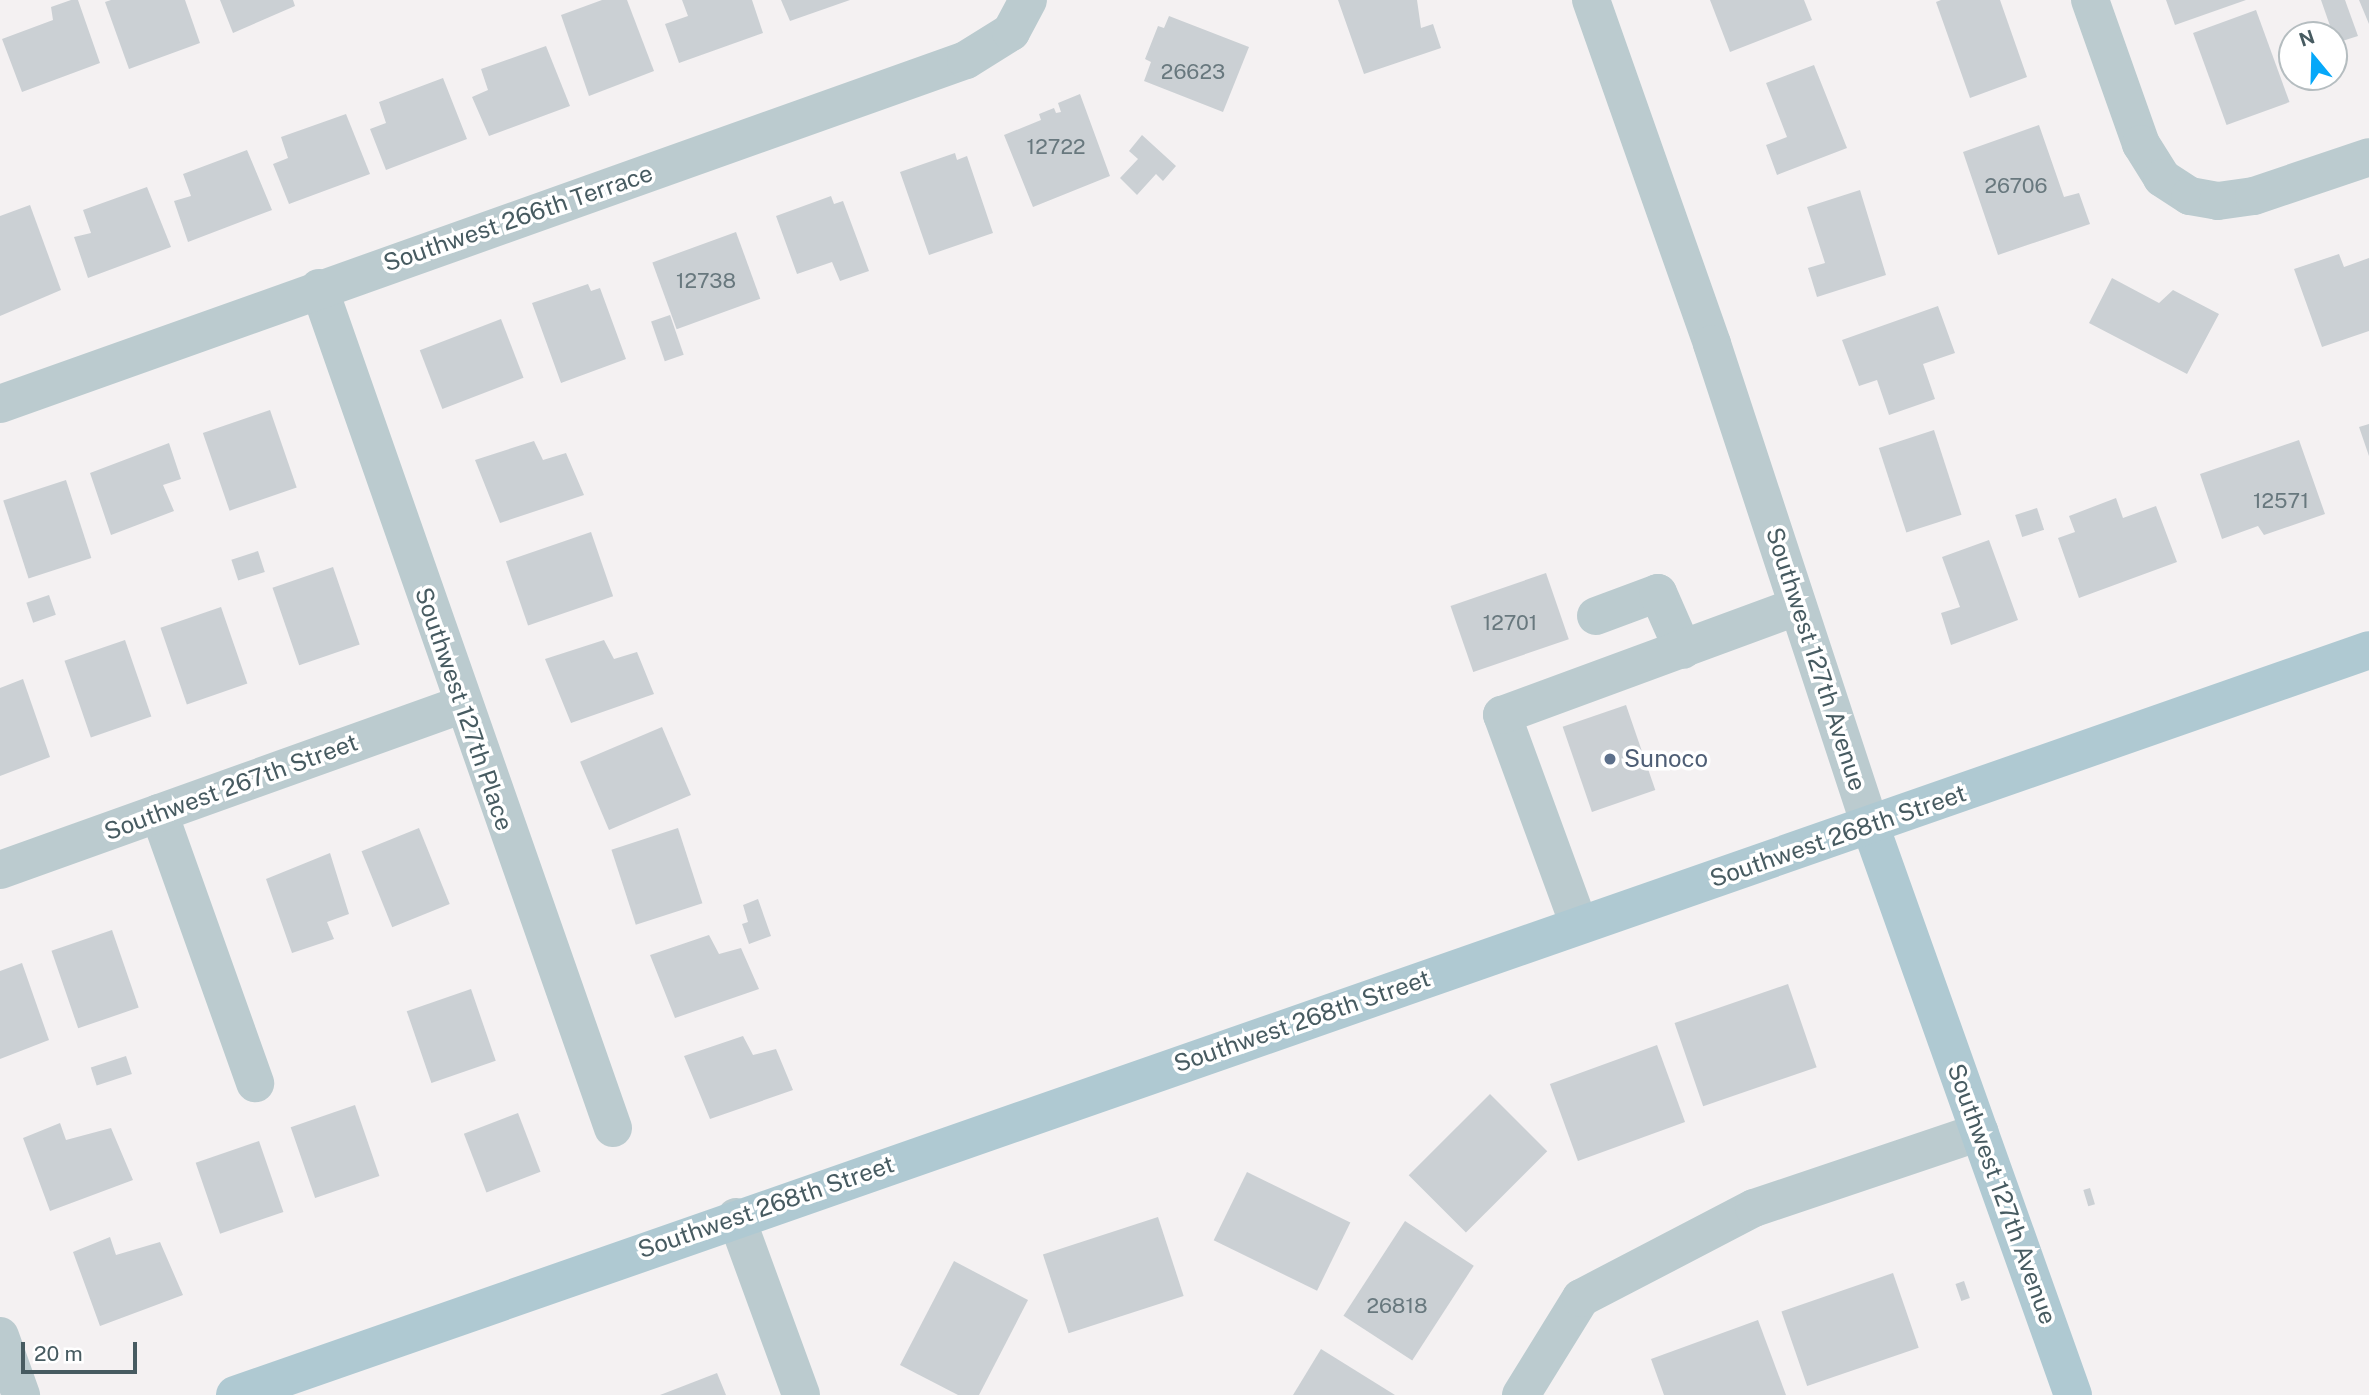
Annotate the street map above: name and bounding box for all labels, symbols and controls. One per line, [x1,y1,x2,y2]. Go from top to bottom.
north arrow [2278,21,2348,91]
text: N [2296,25,2317,51]
house number: 26623 [1161,59,1225,85]
house number: 12722 [1027,134,1085,160]
street label: Southwest 266th Terrace [380,158,656,278]
house number: 26706 [1984,173,2048,199]
house number: 12738 [676,268,736,294]
house number: 12571 [2253,488,2309,514]
street label: Southwest 127th Avenue [1760,524,1872,794]
street label: Southwest 127th Place [409,584,519,834]
house number: 12701 [1483,610,1537,636]
street label: Southwest 267th Street [100,728,362,846]
place label: Sunoco [1624,745,1708,773]
marker: Sunoco [1602,751,1618,767]
street label: Southwest 268th Street [1706,779,1970,893]
street label: Southwest 268th Street [1170,964,1434,1078]
street label: Southwest 127th Avenue [1941,1060,2063,1328]
street label: Southwest 268th Street [634,1150,898,1264]
house number: 26818 [1366,1293,1428,1319]
scale bar [24,1328,140,1372]
text: 20 m [34,1341,83,1366]

